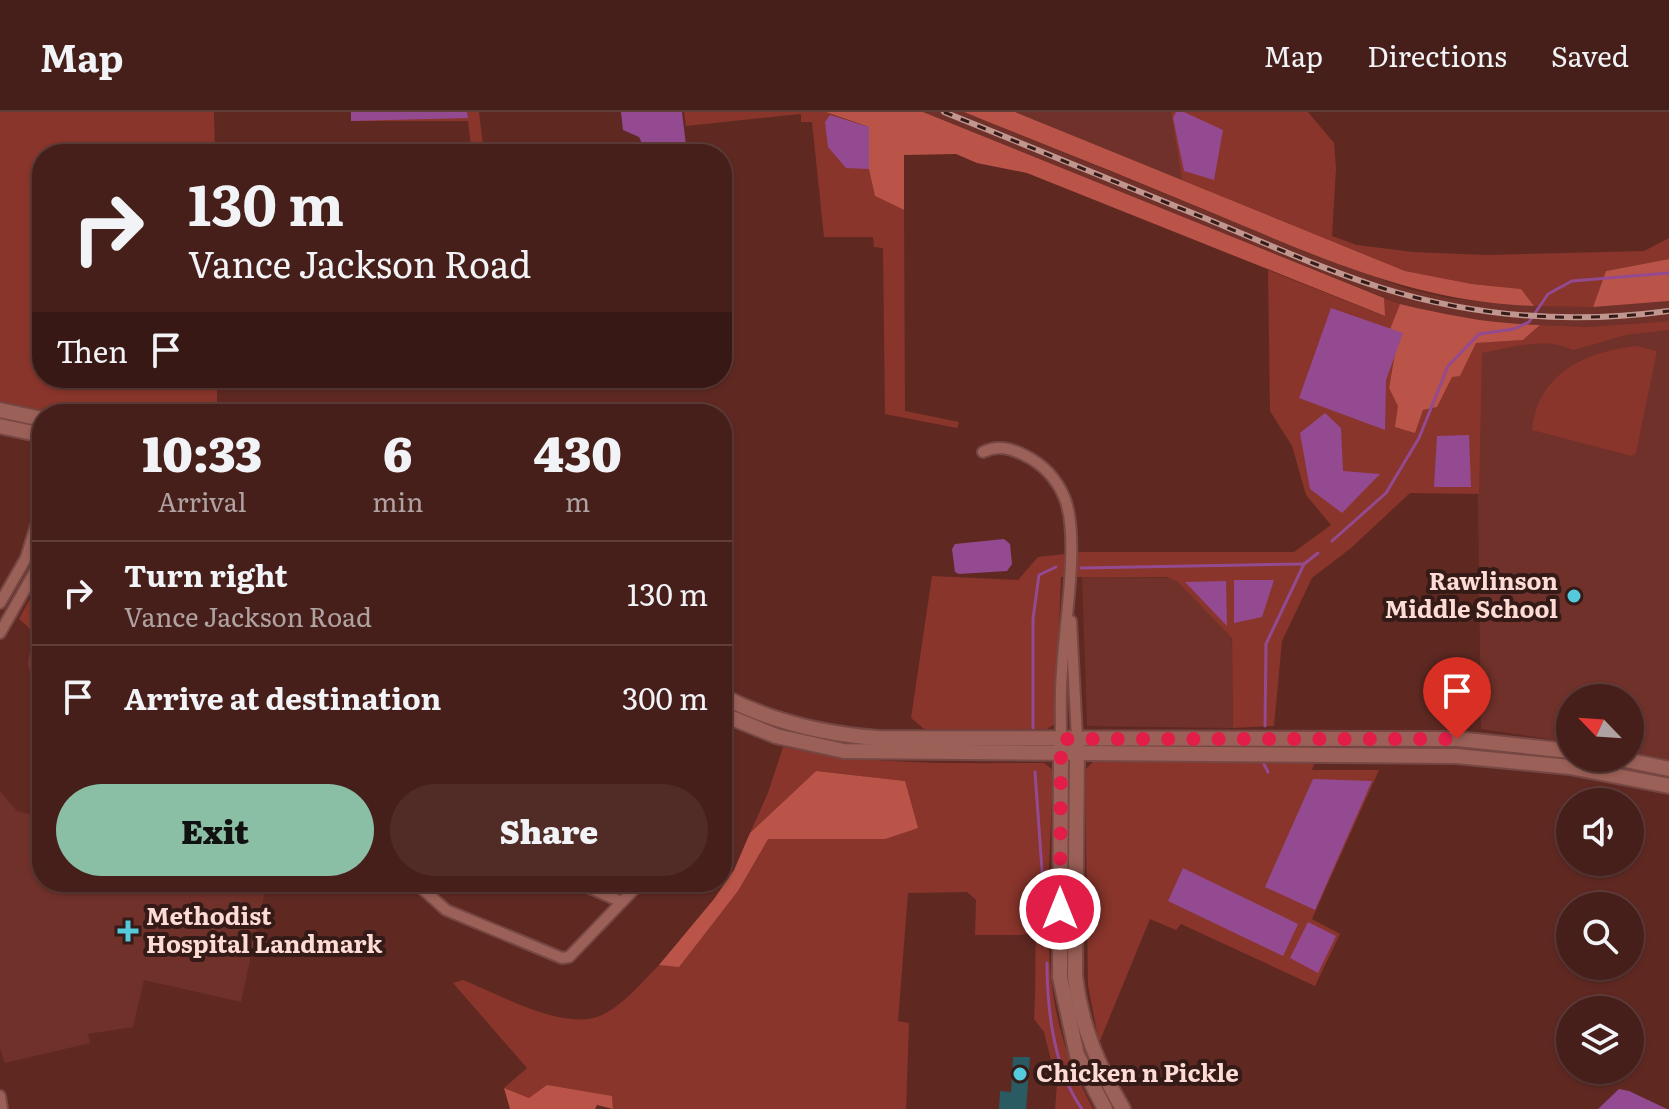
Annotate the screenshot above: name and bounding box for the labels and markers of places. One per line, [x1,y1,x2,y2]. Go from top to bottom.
place label: Rawlinson Middle School [1385,562,1558,625]
marker: Rawlinson Middle School [1565,587,1583,605]
pin [1423,657,1491,739]
place label: Methodist Hospital Landmark [146,897,383,960]
marker: Methodist Hospital Landmark [117,920,139,942]
place label: Chicken n Pickle [1036,1054,1239,1089]
marker: Chicken n Pickle [1011,1065,1029,1083]

